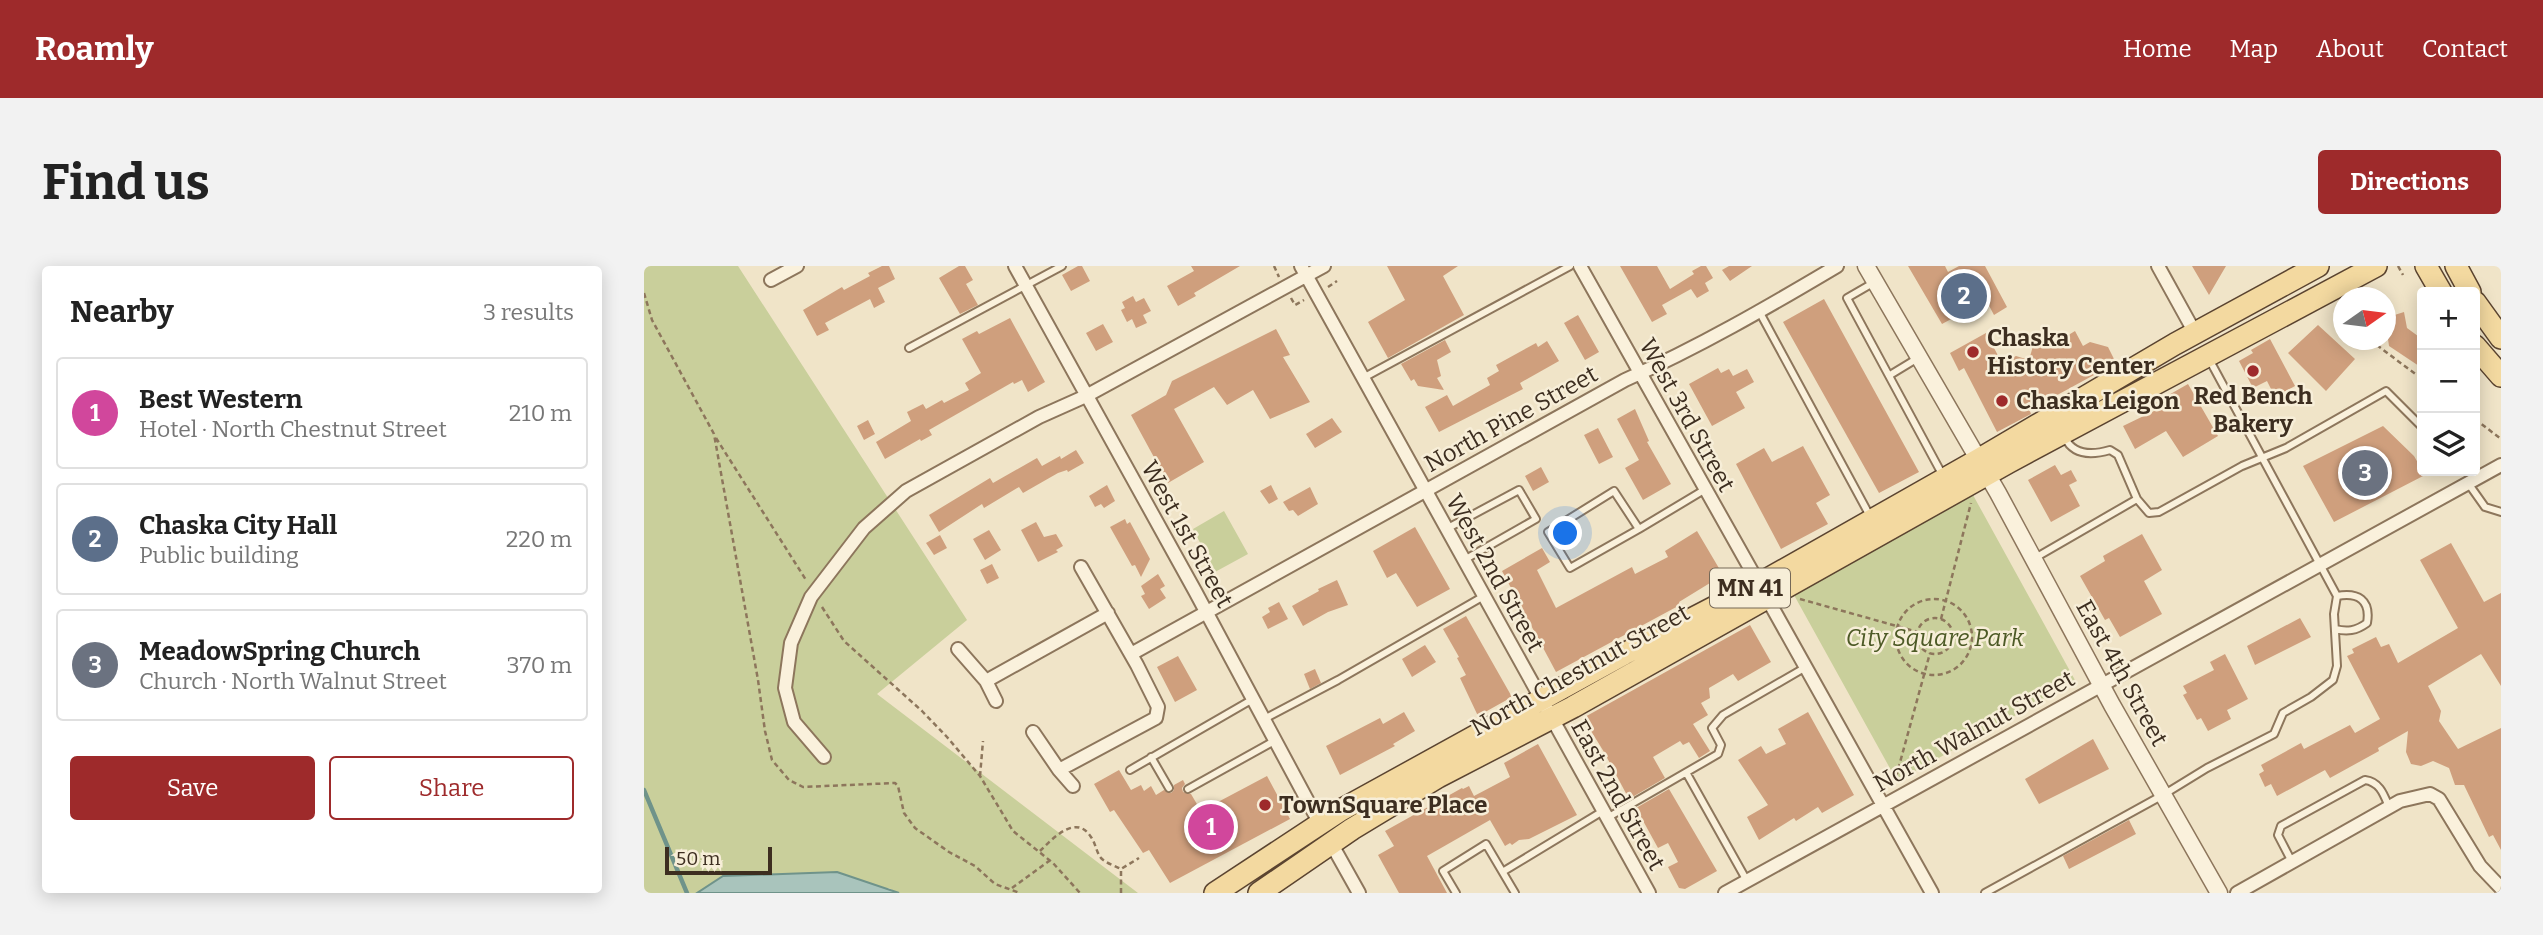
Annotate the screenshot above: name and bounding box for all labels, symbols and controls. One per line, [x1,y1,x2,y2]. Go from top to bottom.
text: Roamly [35,29,154,69]
text: Home [2123,35,2192,63]
text: Map [2230,35,2278,63]
text: About [2316,35,2384,63]
text: Contact [2422,35,2508,63]
button: Directions [2318,150,2501,214]
text: Find us [42,153,210,212]
pin: 2 [1941,270,1987,322]
north arrow [2333,287,2396,350]
map controls [2417,287,2480,476]
button: + [2417,287,2480,350]
text: Nearby [70,294,174,330]
text: 3 results [483,298,574,326]
place label: Chaska History Center [1987,324,2154,380]
street label: West 3rd Street [1633,333,1741,497]
marker: Chaska History Center [1965,344,1981,360]
button: − [2417,350,2480,413]
street label: North Pine Street [1420,360,1603,478]
marker: Red Bench Bakery [2245,363,2261,379]
place label: Red Bench Bakery [2194,382,2313,438]
text: Best Western [139,384,303,415]
place label: Chaska Leigon [2016,387,2180,415]
marker: Chaska Leigon [1994,393,2010,409]
text: 1 [90,399,100,427]
text: 210 m [509,399,572,427]
button: layers [2417,413,2480,476]
text: Hotel · North Chestnut Street [139,415,447,443]
pin: 3 [2342,447,2388,499]
street label: West 1st Street [1135,456,1239,612]
street label: West 2nd Street [1440,489,1550,657]
text: Chaska City Hall [139,510,337,541]
your location [1548,516,1582,550]
text: 2 [89,525,101,553]
text: 220 m [506,525,572,553]
text: Public building [139,541,299,569]
road number: MN 41 [1710,568,1790,608]
street label: East 4th Street [2070,595,2174,751]
street label: North Chestnut Street [1466,598,1694,742]
park label: City Square Park [1846,624,2025,652]
text: MeadowSpring Church [139,636,420,667]
text: 3 [88,651,102,679]
text: 370 m [506,651,572,679]
street label: North Walnut Street [1869,664,2079,798]
text: Church · North Walnut Street [139,667,447,695]
street label: East 2nd Street [1565,715,1671,875]
button: Save [70,756,315,820]
button: Share [329,756,574,820]
place label: TownSquare Place [1279,791,1487,819]
marker: TownSquare Place [1257,797,1273,813]
pin: 1 [1188,801,1234,853]
scale bar [665,844,772,876]
text: 50 m [676,847,720,870]

